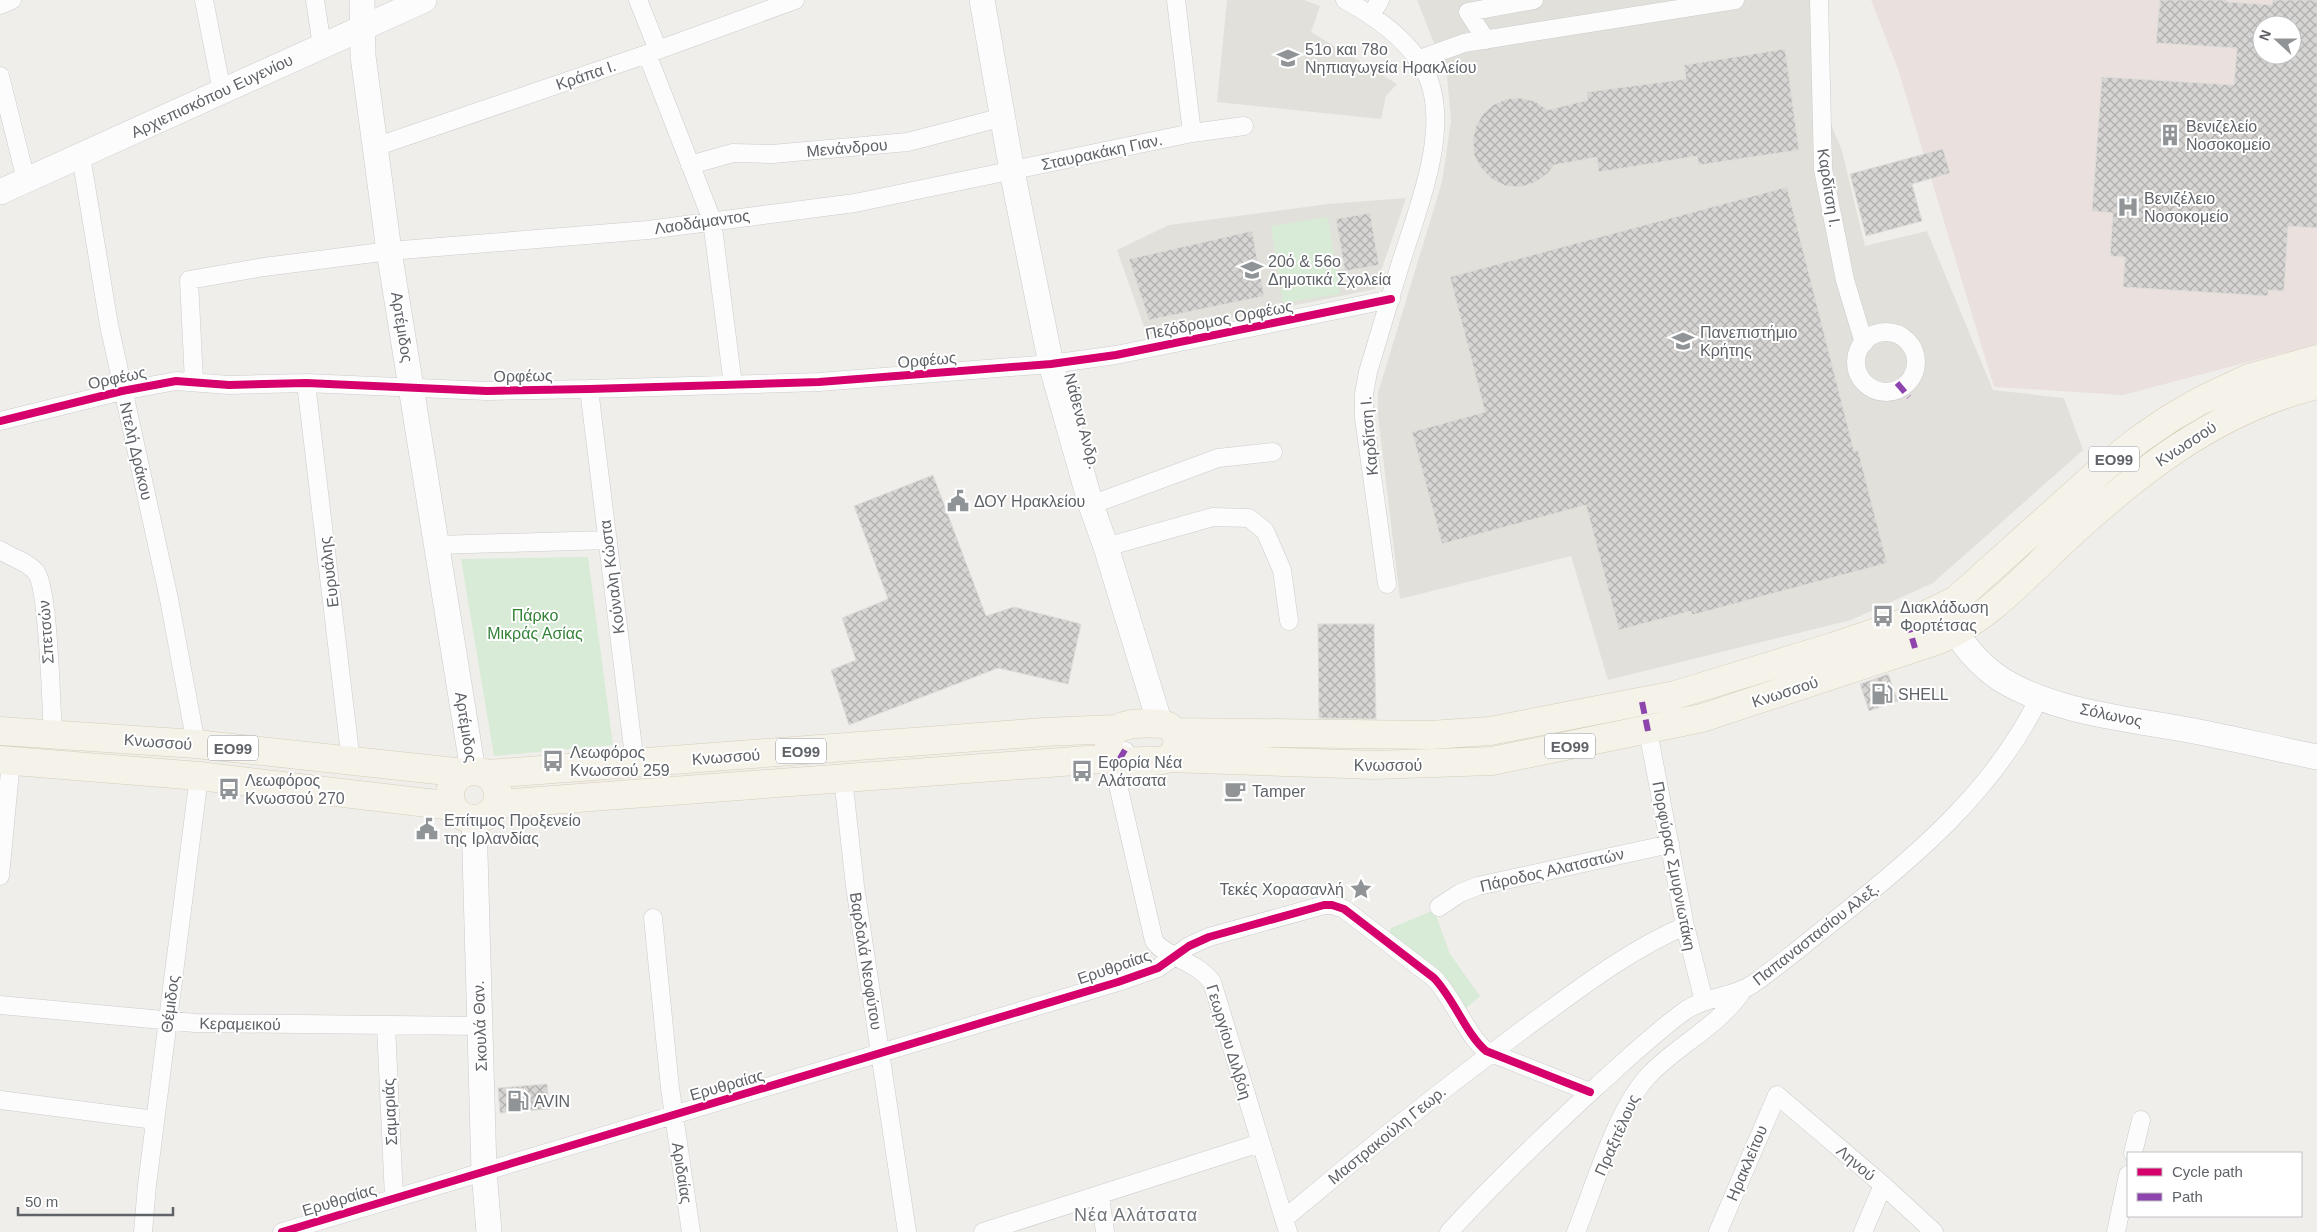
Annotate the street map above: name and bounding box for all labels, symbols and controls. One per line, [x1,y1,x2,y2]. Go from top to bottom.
north arrow [2252,15,2302,65]
text: N [2256,28,2274,43]
place label: 51ο και 78ο Νηπιαγωγεία Ηρακλείου [1305,41,1476,76]
school or university icon: 51ο και 78ο Νηπιαγωγεία Ηρακλείου [1275,45,1301,71]
street label: Αρχιεπισκόπου Ευγενίου [128,51,296,141]
street label: Κράπα Ι. [554,57,618,93]
place label: Βενιζελείο Νοσοκομείο [2186,118,2271,153]
building icon: Βενιζελείο Νοσοκομείο [2157,122,2183,148]
street label: Σταυρακάκη Γιαν. [1040,131,1164,173]
street label: Μενάνδρου [806,136,888,160]
street label: Καρδίτση Ι. [1814,147,1844,229]
place label: Βενιζέλειο Νοσοκομείο [2144,190,2229,225]
hospital icon: Βενιζέλειο Νοσοκομείο [2115,194,2141,220]
street label: Λαοδάμαντος [653,207,751,237]
place label: 20ό & 56ο Δημοτικά Σχολεία [1268,253,1391,288]
school or university icon: 20ό & 56ο Δημοτικά Σχολεία [1239,257,1265,283]
street label: Αρτέμιδος [388,290,416,364]
street label: Πεζόδρομος Ορφέως [1144,297,1295,344]
place label: Πανεπιστήμιο Κρήτης [1700,324,1797,359]
school or university icon: Πανεπιστήμιο Κρήτης [1670,328,1696,354]
street label: Ορφέως [897,349,958,371]
street label: Ορφέως [86,363,148,392]
street label: Ορφέως [493,367,553,385]
street label: Νάθενα Ανδρ. [1061,371,1103,471]
street label: Καρδίτση Ι. [1357,396,1381,476]
street label: Ντελή Δράκου [116,400,156,502]
street label: Κνωσσού [2153,418,2219,470]
road number: ΕΟ99 [2089,446,2139,472]
public building icon: ΔΟΥ Ηρακλείου [945,488,971,514]
place label: ΔΟΥ Ηρακλείου [974,493,1085,510]
street label: Κούναλη Κώστα [597,519,627,635]
street label: Ευρυάλης [316,535,342,608]
place label: Διακλάδωση Φορτέτσας [1900,599,1989,634]
street label: Σπετσών [35,600,57,664]
bus stop icon: Διακλάδωση Φορτέτσας [1870,603,1896,629]
park label: Πάρκο Μικράς Ασίας [487,607,583,642]
street label: Κνωσσού [1750,673,1820,711]
fuel station icon: SHELL [1869,681,1895,707]
place label: SHELL [1898,686,1949,703]
street label: Αρτέμιδος [452,690,480,764]
street label: Σόλωνος [2078,700,2144,730]
street label: Κνωσσού [123,731,193,753]
road number: ΕΟ99 [1545,734,1595,758]
road number: ΕΟ99 [208,736,258,760]
road number: ΕΟ99 [776,738,826,764]
place label: Λεωφόρος Κνωσσού 259 [570,744,670,779]
street label: Κνωσσού [691,746,761,768]
bus stop icon: Λεωφόρος Κνωσσού 259 [540,748,566,774]
place label: Εφορία Νέα Αλάτσατα [1098,754,1182,789]
street label: Κνωσσού [1354,757,1422,774]
bus stop icon: Εφορία Νέα Αλάτσατα [1069,758,1095,784]
place label: Λεωφόρος Κνωσσού 270 [245,772,345,807]
bus stop icon: Λεωφόρος Κνωσσού 270 [216,776,242,802]
cafe icon: Tamper [1222,778,1248,804]
street label: Πορφύρας Σμυρνιωτάκη [1649,780,1699,952]
place label: Tamper [1252,783,1306,800]
place label: Επίτιμος Προξενείο της Ιρλανδίας [444,812,581,847]
public building icon: Επίτιμος Προξενείο της Ιρλανδίας [414,816,440,842]
street label: Πάροδος Αλατσατών [1478,845,1626,895]
place icon: Τεκές Χορασανλή [1348,876,1374,902]
street label: Παπαναστασίου Αλεξ. [1750,879,1883,989]
place label: Τεκές Χορασανλή [1220,881,1344,898]
street label: Βαρδαλά Νεοφύτου [847,891,885,1031]
street label: Ερυθραίας [1075,946,1153,987]
street label: Θέμιδος [158,974,182,1034]
street label: Σκουλά Θαν. [470,980,490,1072]
street label: Γεωργίου Διλβόη [1203,982,1255,1102]
street label: Κεραμεικού [199,1015,281,1033]
street label: Ερυθραίας [688,1066,766,1104]
street label: Σαμαριάς [380,1078,400,1146]
street label: Μαστρακούλη Γεωρ. [1325,1082,1449,1188]
fuel station icon: AVIN [505,1088,531,1114]
street label: Πραξιτέλους [1592,1091,1644,1179]
place label: AVIN [534,1093,570,1110]
street label: Ηρακλείτου [1723,1123,1771,1203]
street label: Αριδαίας [669,1141,695,1205]
street label: Ληνού [1833,1142,1879,1184]
legend [2127,1152,2302,1217]
text: Cycle path [2172,1163,2243,1180]
street label: Ερυθραίας [300,1181,378,1219]
scale bar [18,1184,172,1216]
text: Path [2172,1188,2203,1205]
text: 50 m [25,1193,58,1210]
district label: Νέα Αλάτσατα [1074,1205,1198,1225]

